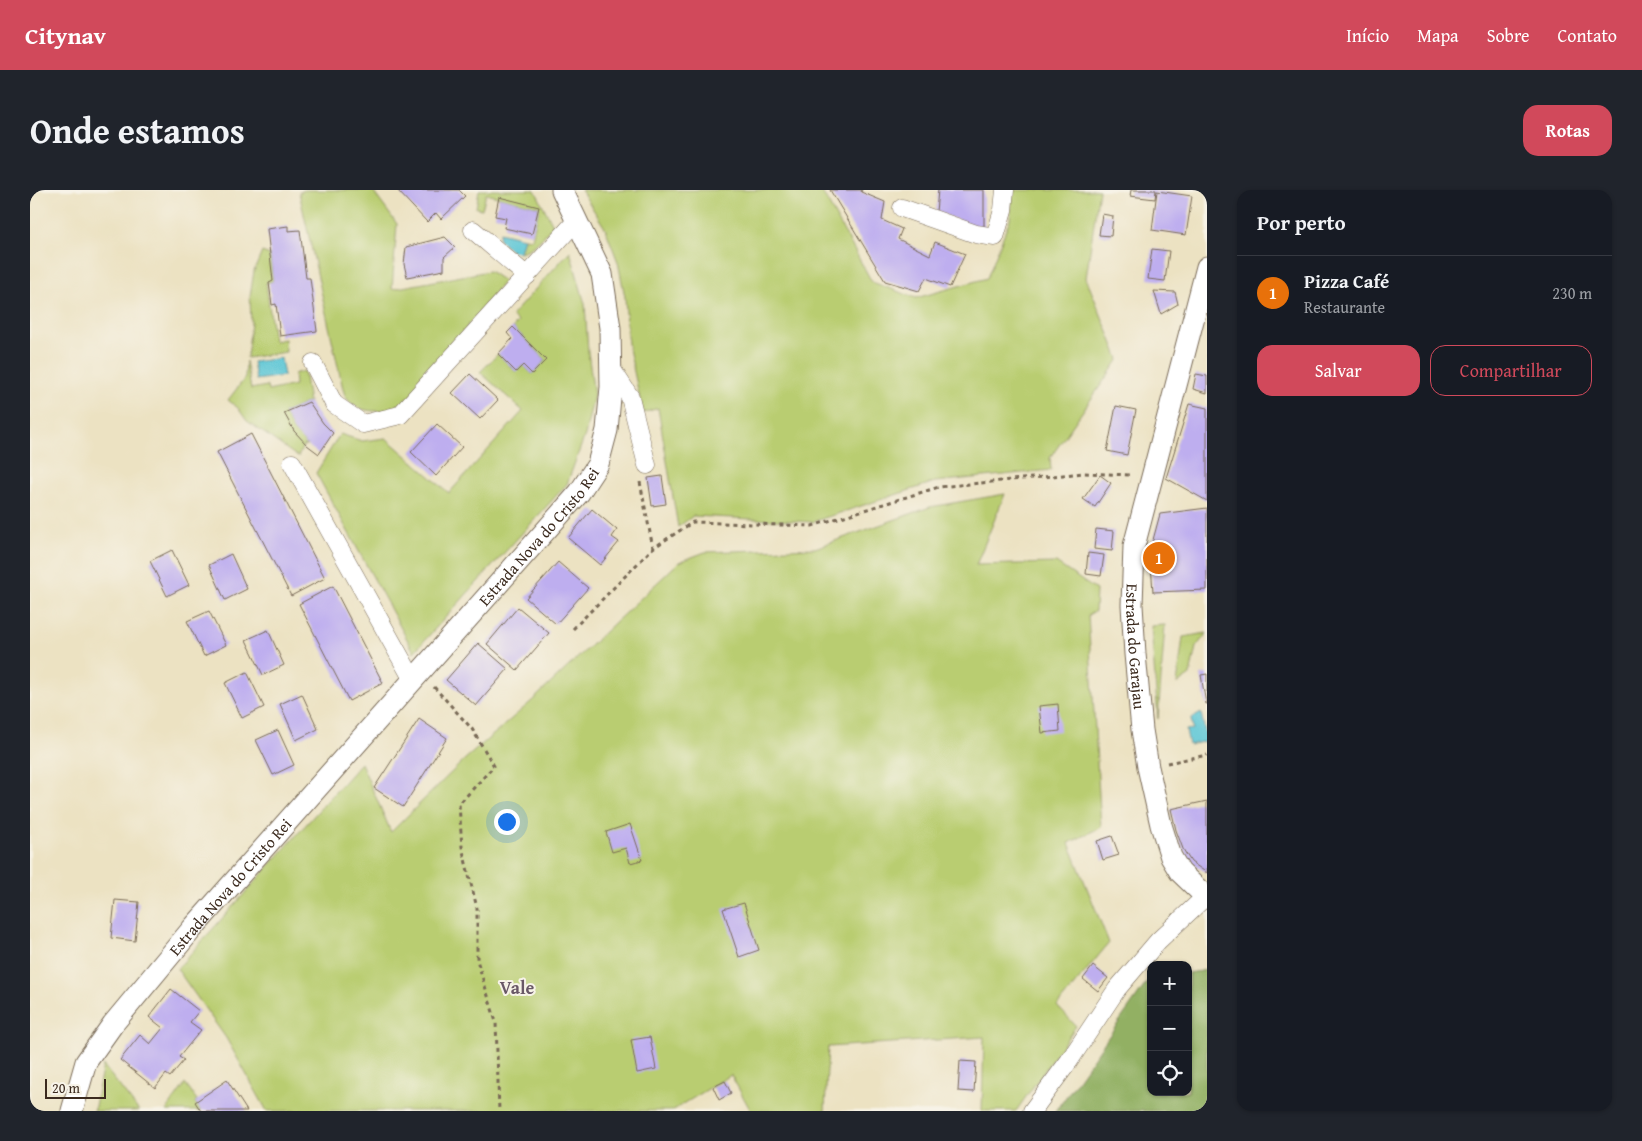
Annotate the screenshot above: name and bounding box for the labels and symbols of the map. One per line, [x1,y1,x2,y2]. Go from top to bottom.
street label: Estrada Nova do Cristo Rei [472,462,605,611]
pin: 1 [1143,539,1175,577]
street label: Estrada do Garajau [1120,583,1152,710]
your location [494,809,520,835]
street label: Estrada Nova do Cristo Rei [163,812,297,961]
district label: Vale [500,974,534,1001]
scale bar [45,1076,106,1099]

